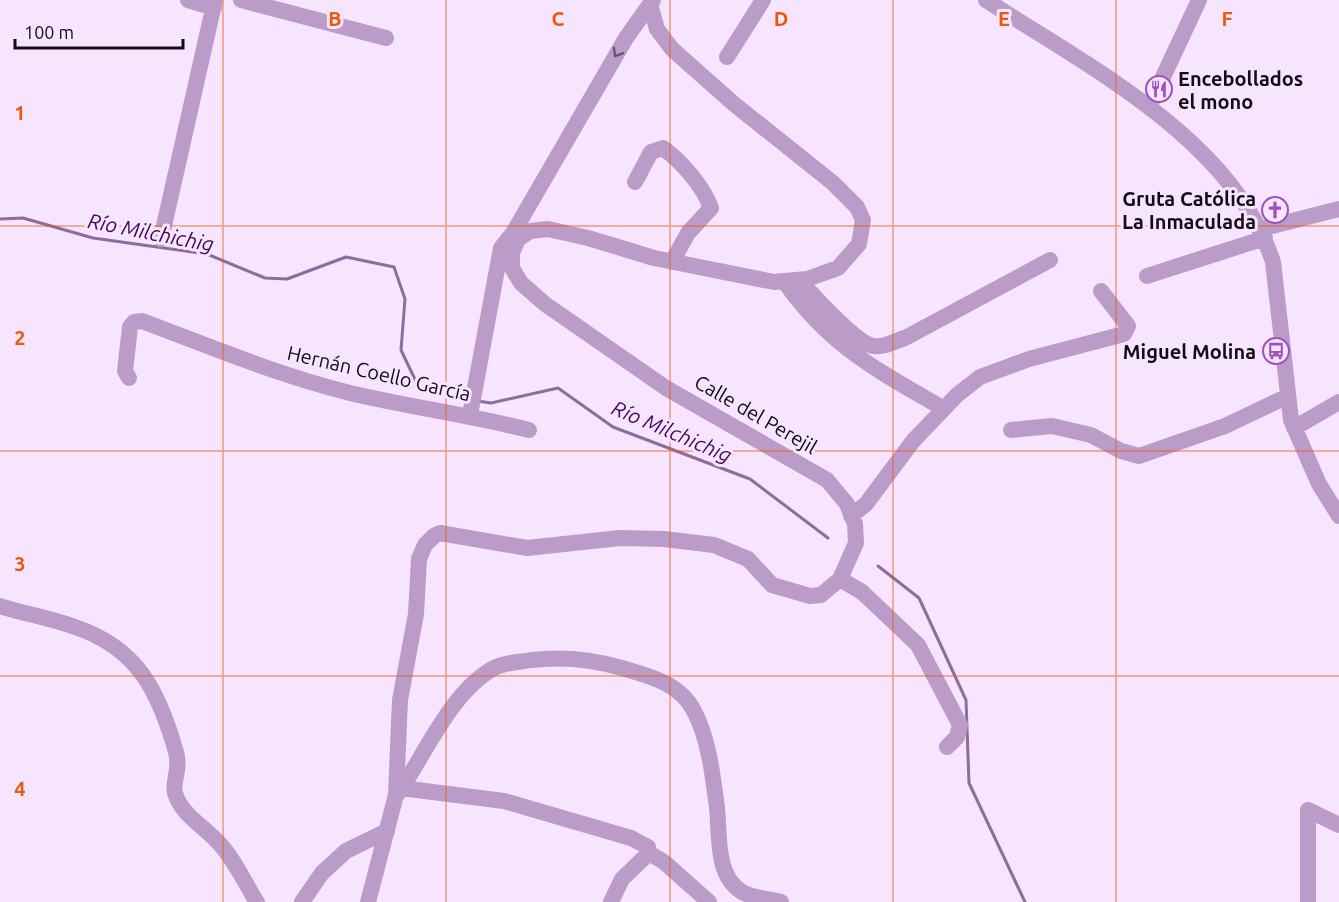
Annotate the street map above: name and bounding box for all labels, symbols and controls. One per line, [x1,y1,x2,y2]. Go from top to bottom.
text: B [328,7,342,30]
text: C [552,7,565,30]
text: D [774,7,788,30]
text: E [998,7,1010,30]
text: F [1221,7,1233,30]
scale bar [15,12,183,50]
text: 100 m [24,22,74,42]
one-way arrow [613,47,624,57]
place label: Encebollados el mono [1178,67,1303,113]
restaurant icon: Encebollados el mono [1144,74,1174,104]
text: 1 [14,101,26,124]
place label: Gruta Católica La Inmaculada [1122,187,1256,233]
church icon: Gruta Católica La Inmaculada [1260,195,1290,225]
water label: Río Milchichig [86,208,216,256]
text: 2 [14,326,26,349]
bus stop icon: Miguel Molina [1261,336,1291,366]
place label: Miguel Molina [1123,340,1256,363]
street label: Hernán Coello García [285,341,473,405]
street label: Calle del Perejil [691,370,821,458]
water label: Río Milchichig [609,395,735,467]
text: 3 [14,552,26,575]
text: 4 [14,777,26,800]

